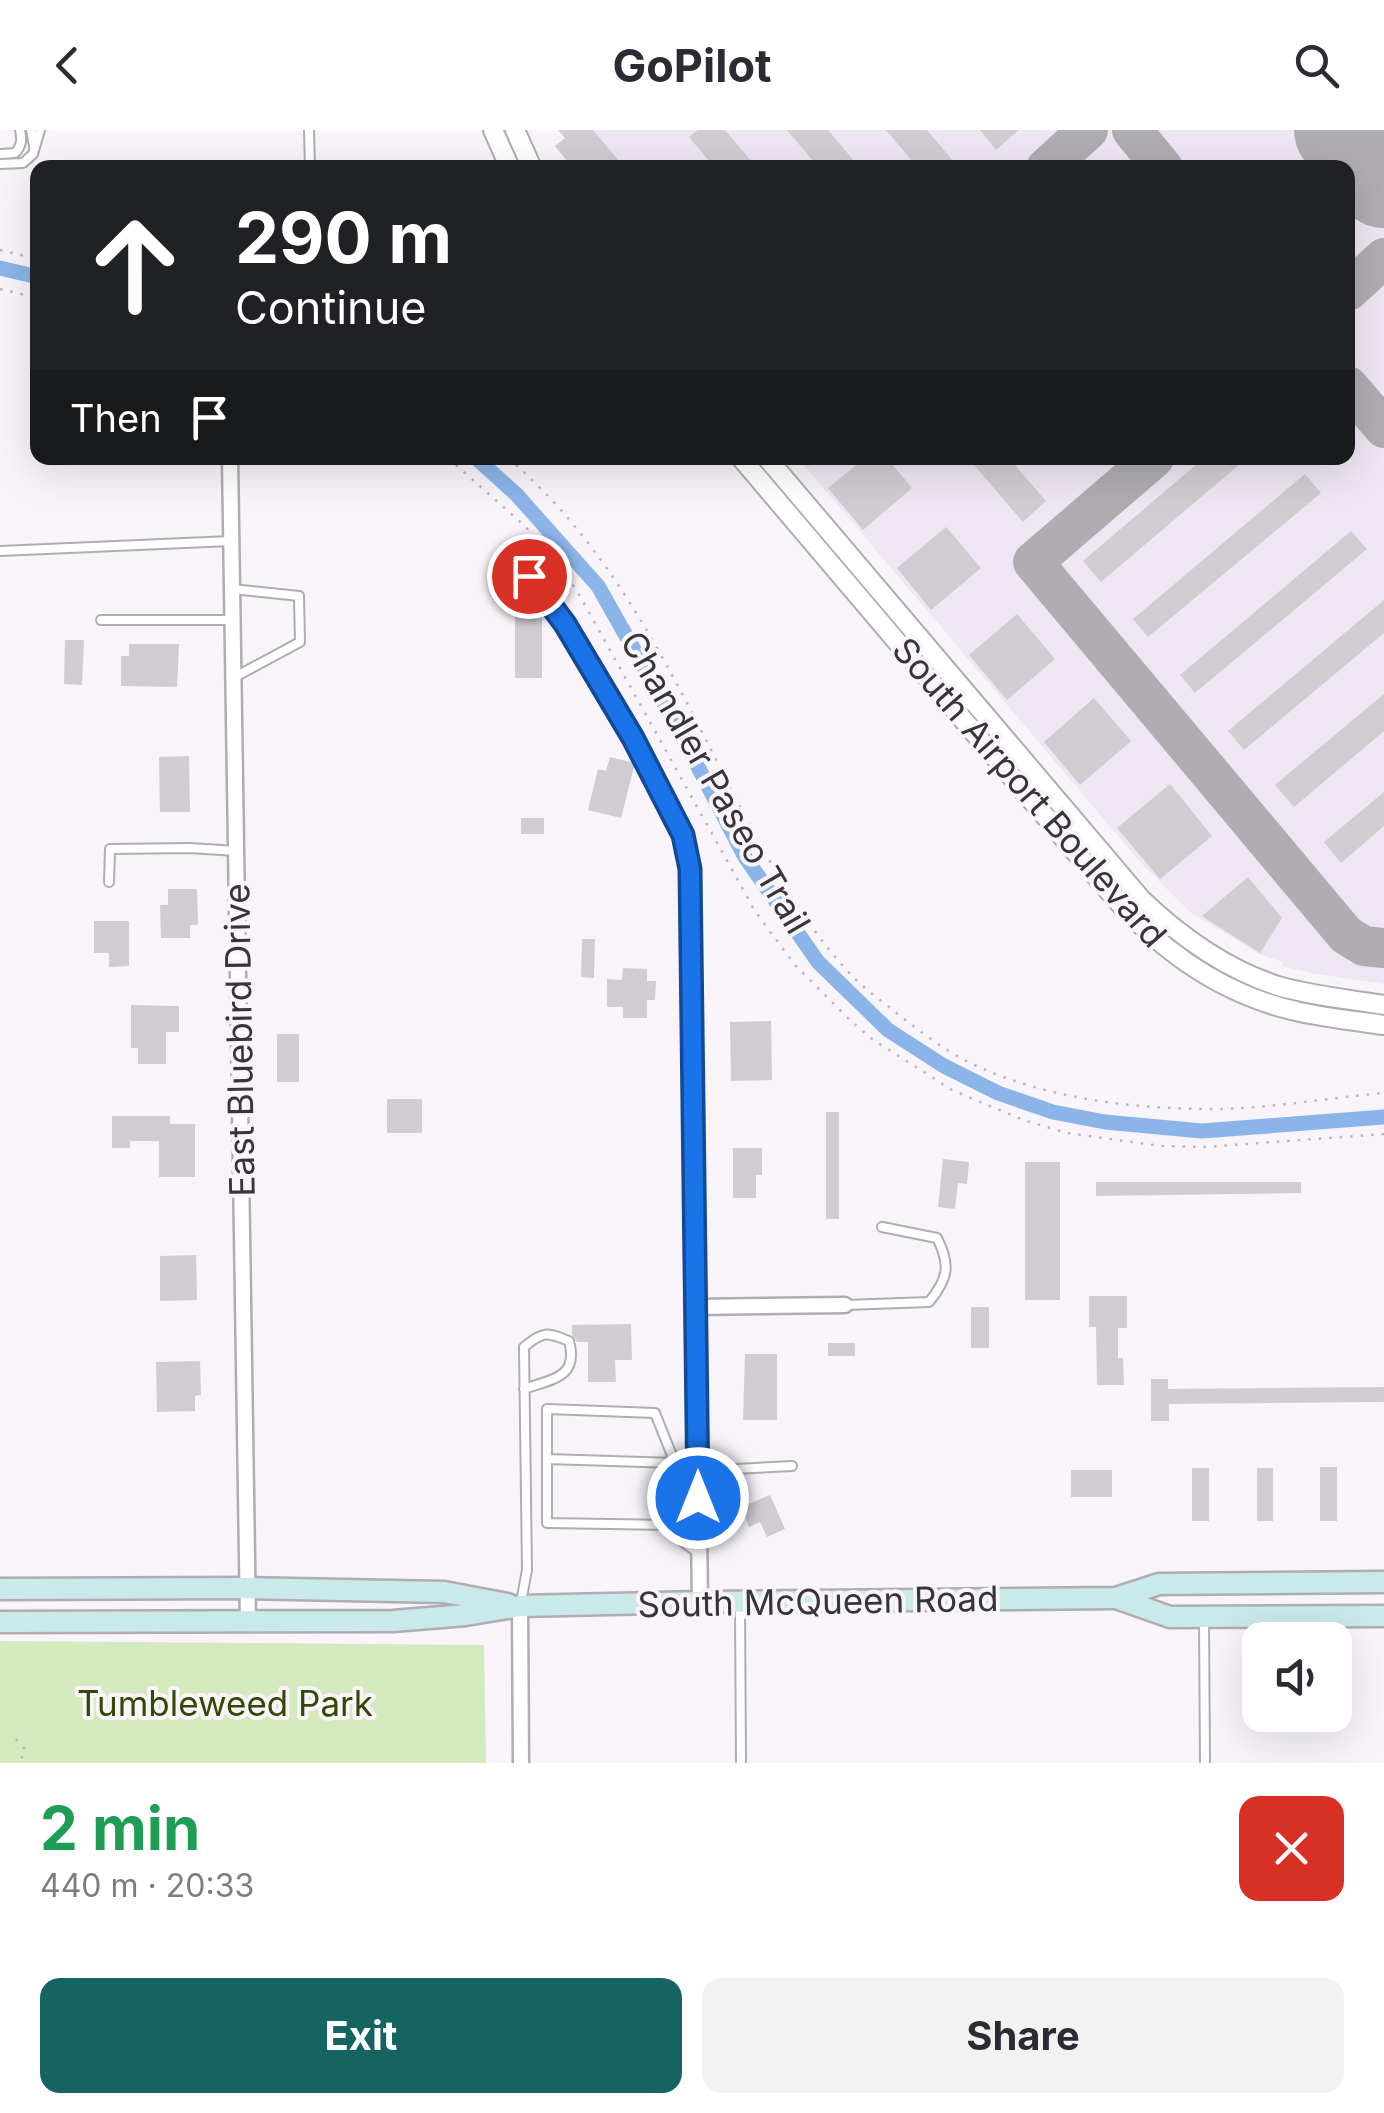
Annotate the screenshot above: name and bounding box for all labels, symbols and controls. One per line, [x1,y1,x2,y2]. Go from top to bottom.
icon: back [40,38,95,93]
text: GoPilot [613,38,772,93]
icon: search [1289,38,1344,93]
text: 290 m [235,195,452,280]
icon: ahead [70,200,200,330]
text: Continue [235,280,427,335]
icon: arrive [182,390,237,445]
text: Then [70,395,162,441]
pin [487,534,572,619]
icon: arrive [502,549,557,604]
street label: Chandler Paseo Trail [612,623,820,941]
street label: South Airport Boulevard [884,629,1176,955]
street label: East Bluebird Drive [215,883,263,1197]
position arrow [646,1446,750,1550]
street label: South McQueen Road [637,1577,999,1625]
map controls [1242,1622,1352,1732]
button: sound [1242,1622,1352,1732]
park label: Tumbleweed Park [77,1682,373,1724]
text: 2 min [40,1792,200,1864]
button: close [1239,1796,1344,1901]
text: 440 m · 20:33 [40,1866,254,1905]
button: Exit [40,1978,682,2093]
button: Share [702,1978,1344,2093]

